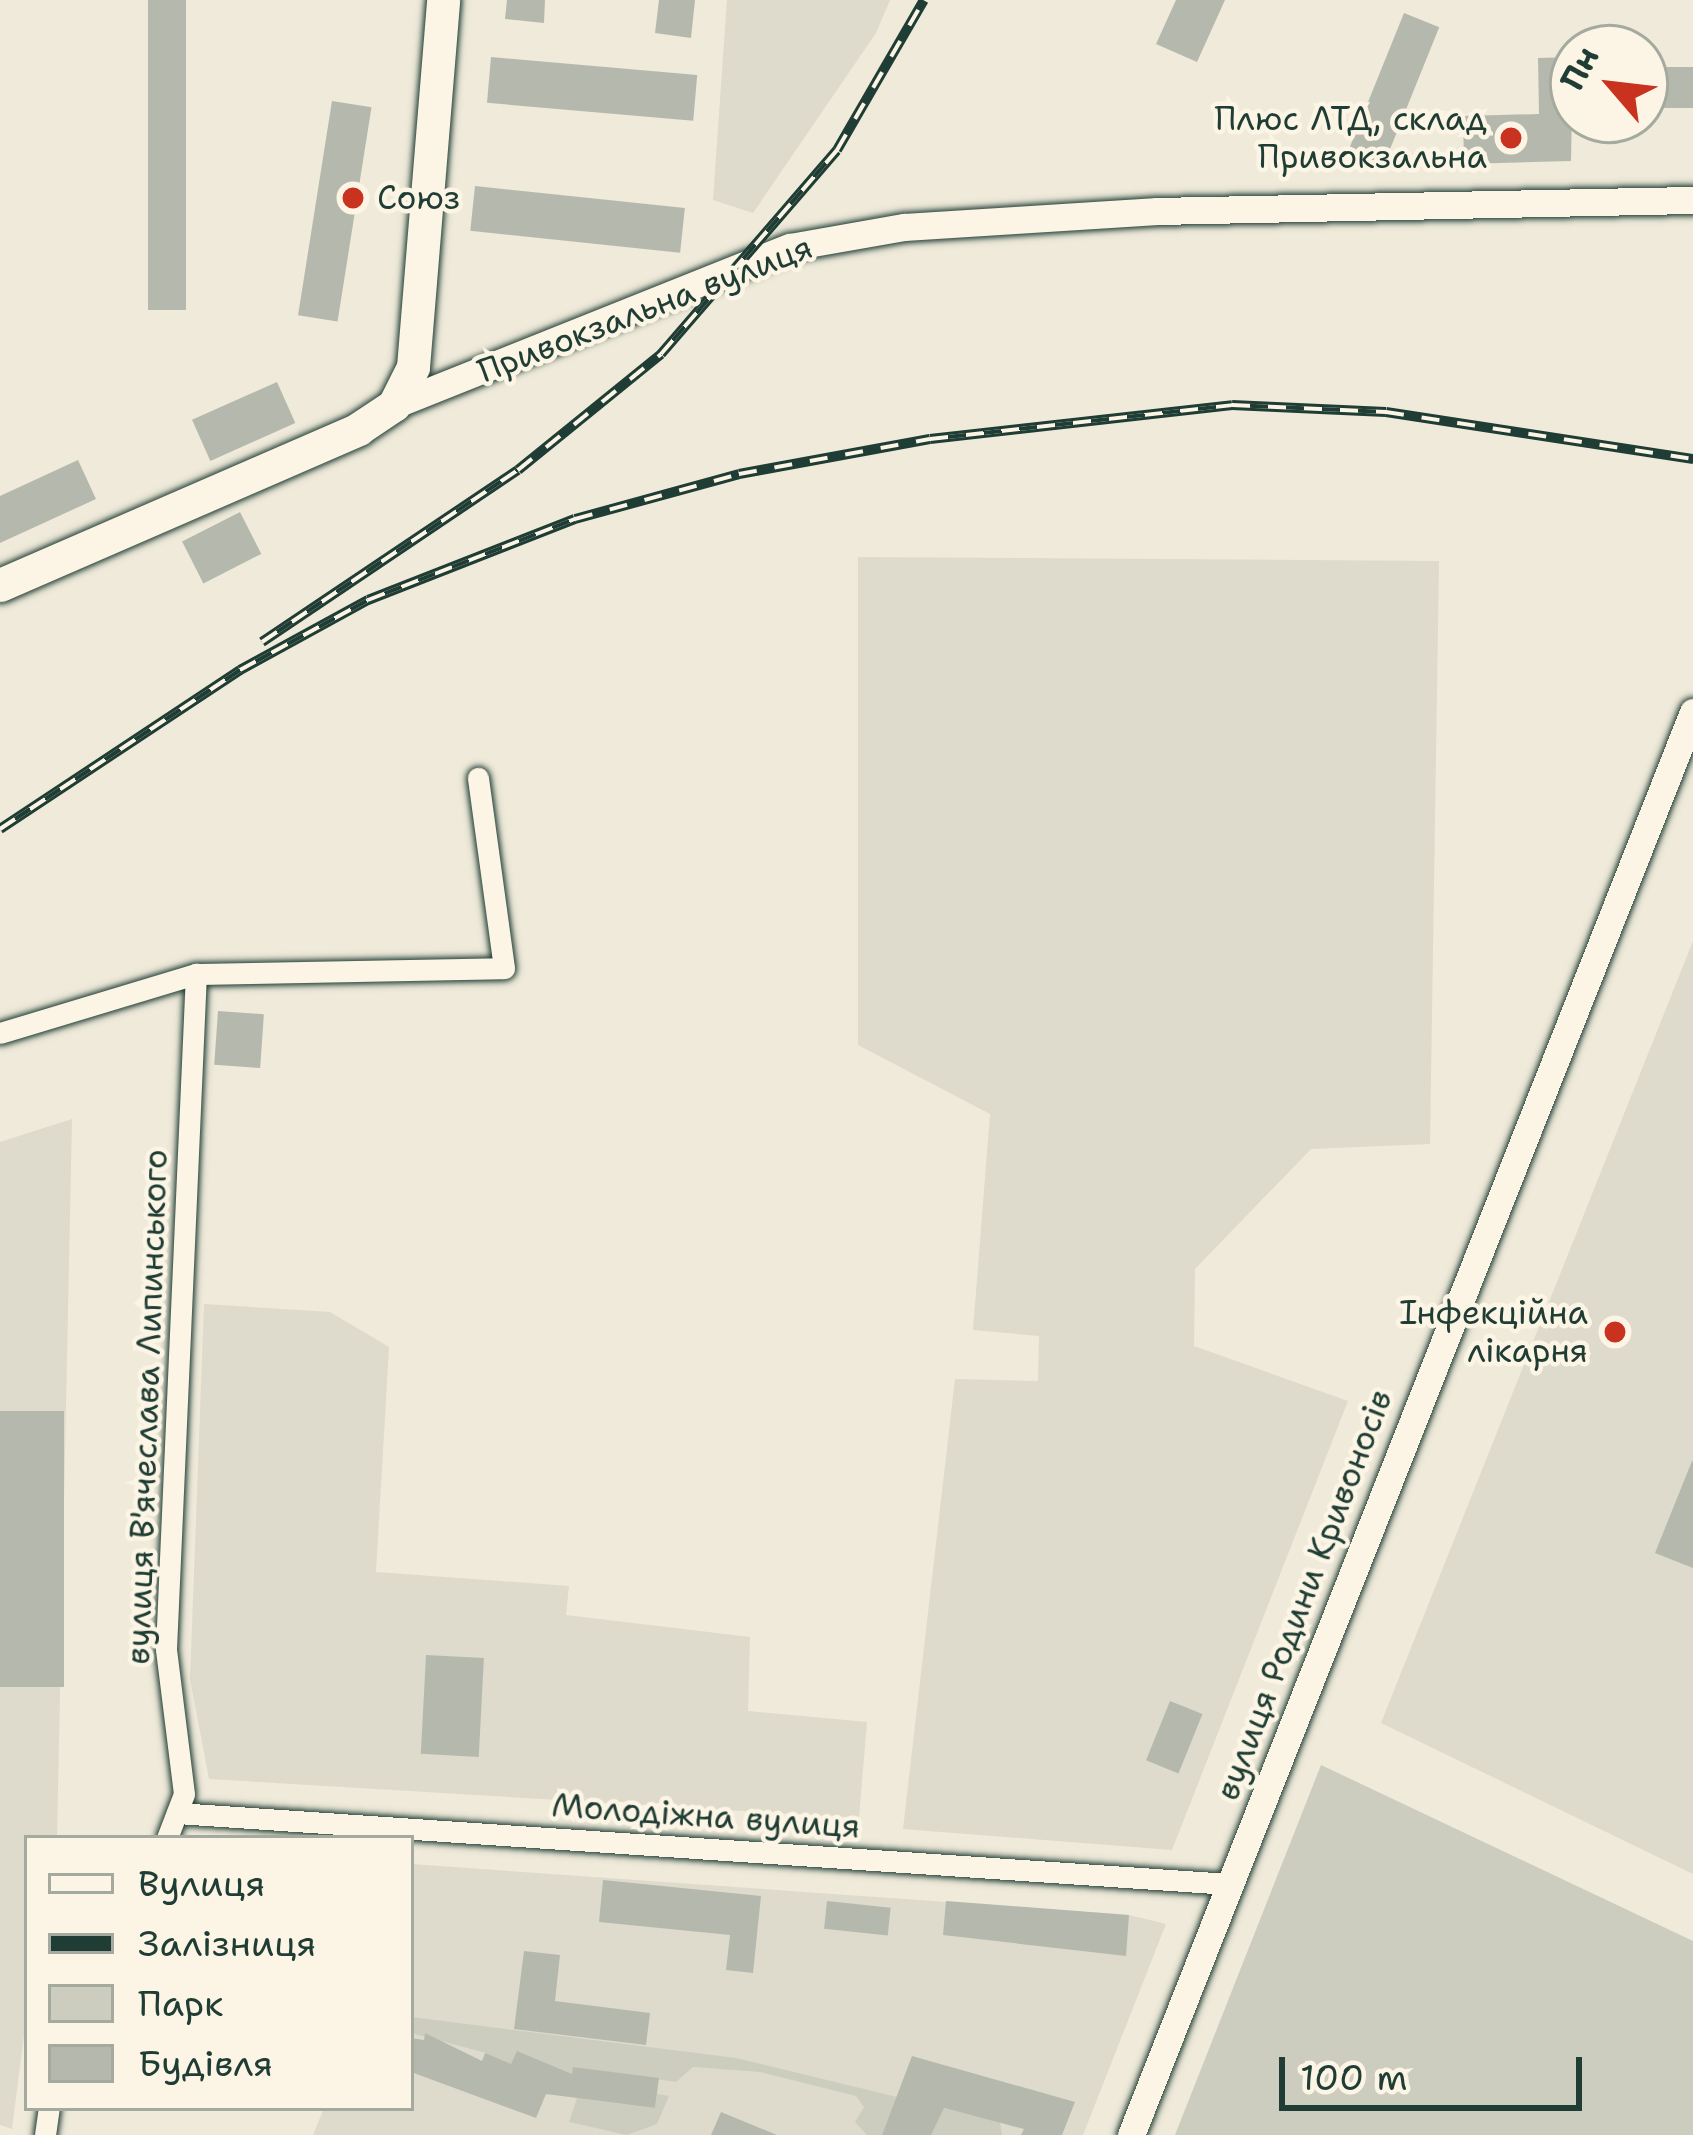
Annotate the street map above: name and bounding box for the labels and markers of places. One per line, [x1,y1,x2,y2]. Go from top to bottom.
place label: Плюс ЛТД, склад Привокзальна [1215,99,1487,177]
marker: Плюс ЛТД, склад Привокзальна [1498,125,1524,151]
place label: Союз [377,178,460,218]
marker: Союз [340,185,366,211]
place label: Інфекційна лікарня [1399,1293,1588,1371]
marker: Інфекційна лікарня [1599,1316,1631,1348]

